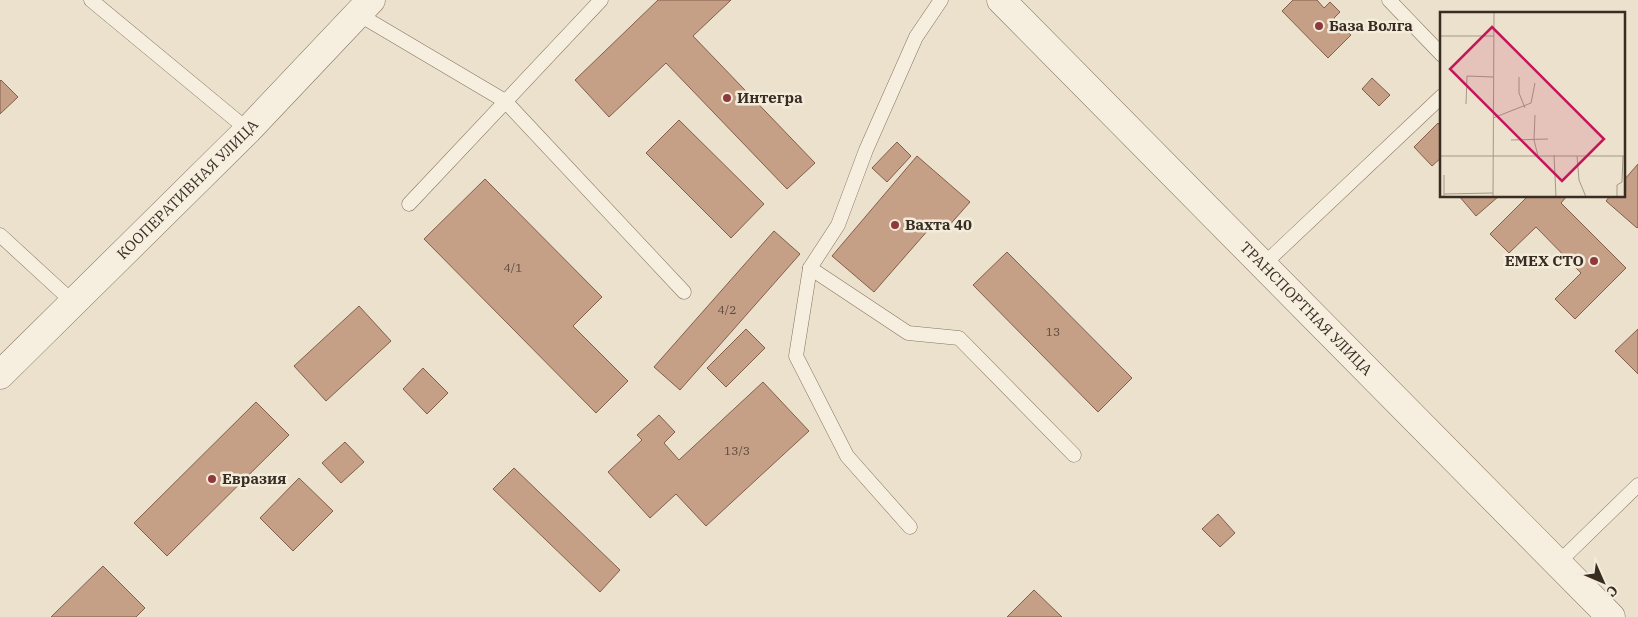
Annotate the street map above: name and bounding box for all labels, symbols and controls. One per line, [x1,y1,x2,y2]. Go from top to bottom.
inset map [1440,12,1626,198]
place label: База Волга [1329,16,1413,35]
marker: База Волга [1313,20,1325,32]
place label: Интегра [737,88,803,107]
marker: Интегра [721,92,733,104]
street label: КООПЕРАТИВНАЯ УЛИЦА [113,115,263,263]
place label: Вахта 40 [905,215,972,234]
marker: Вахта 40 [889,219,901,231]
street label: ТРАНСПОРТНАЯ УЛИЦА [1236,237,1377,380]
place label: EMEX СТО [1505,251,1584,270]
marker: EMEX СТО [1588,255,1600,267]
house number: 4/1 [504,260,522,275]
house number: 4/2 [718,302,736,317]
house number: 13 [1046,324,1060,339]
house number: 13/3 [724,443,750,458]
place label: Евразия [222,469,287,488]
marker: Евразия [206,473,218,485]
north arrow [1578,557,1628,607]
text: С [1603,582,1622,601]

